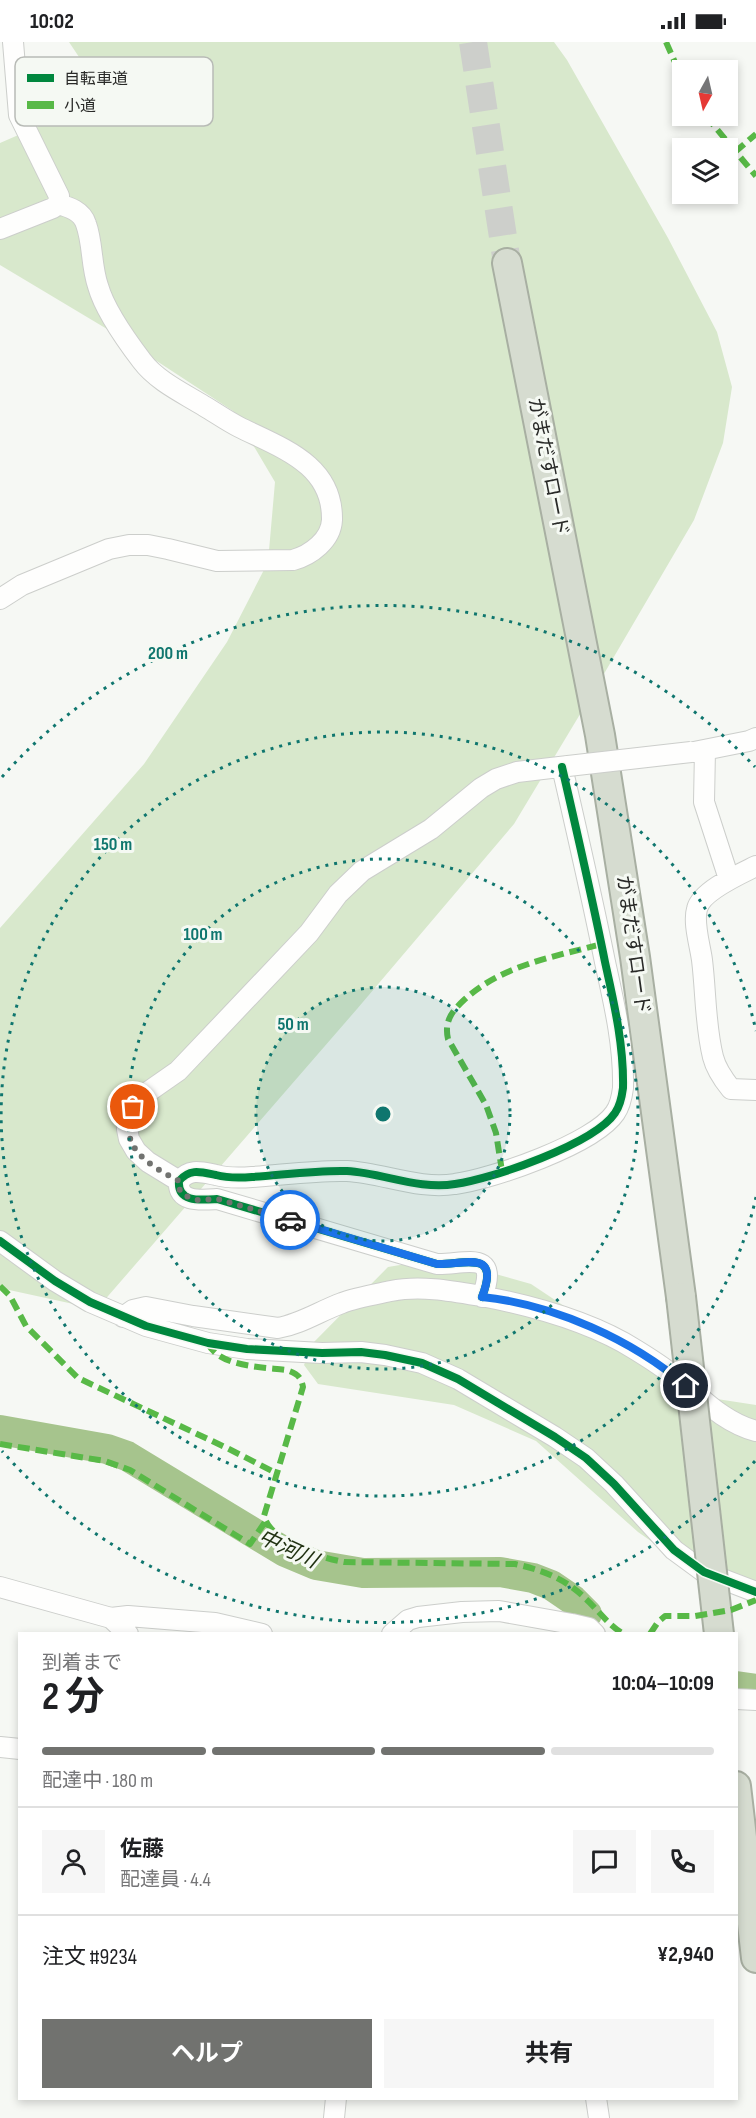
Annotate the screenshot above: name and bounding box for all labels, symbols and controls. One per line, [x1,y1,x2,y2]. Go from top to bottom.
text: 10:02 [30,8,74,35]
legend [15,57,213,126]
north arrow [672,60,738,126]
map controls [672,60,738,204]
text: 自転車道 [64,70,128,89]
text: 小道 [64,97,96,116]
button: layers [672,138,738,204]
street label: がまだすロード [523,396,573,538]
text: 200 m [148,643,188,664]
text: 150 m [94,834,132,855]
street label: がまだすロード [611,874,655,1016]
text: 100 m [184,924,223,945]
text: 50 m [277,1014,309,1035]
pin [107,1081,158,1132]
icon: bag [116,1090,149,1123]
centre of rings [373,1104,393,1124]
courier [260,1190,320,1250]
icon: car [274,1204,307,1237]
pin [660,1360,711,1411]
icon: home [669,1369,702,1402]
water label: 中河川 [254,1524,324,1574]
text: 到着まで [42,1651,122,1675]
text: 10:04–10:09 [612,1670,714,1697]
text: 2 分 [42,1674,104,1721]
text: 配達中 · 180 m [42,1769,153,1793]
button: person [42,1830,105,1893]
button: chat [573,1830,636,1893]
button: phone [651,1830,714,1893]
text: 佐藤 [120,1836,164,1863]
text: 配達員 · 4.4 [120,1868,211,1892]
text: ¥2,940 [657,1941,714,1968]
text: 注文 #9234 [42,1944,137,1971]
button: ヘルプ [42,2019,372,2088]
button: 共有 [384,2019,714,2088]

